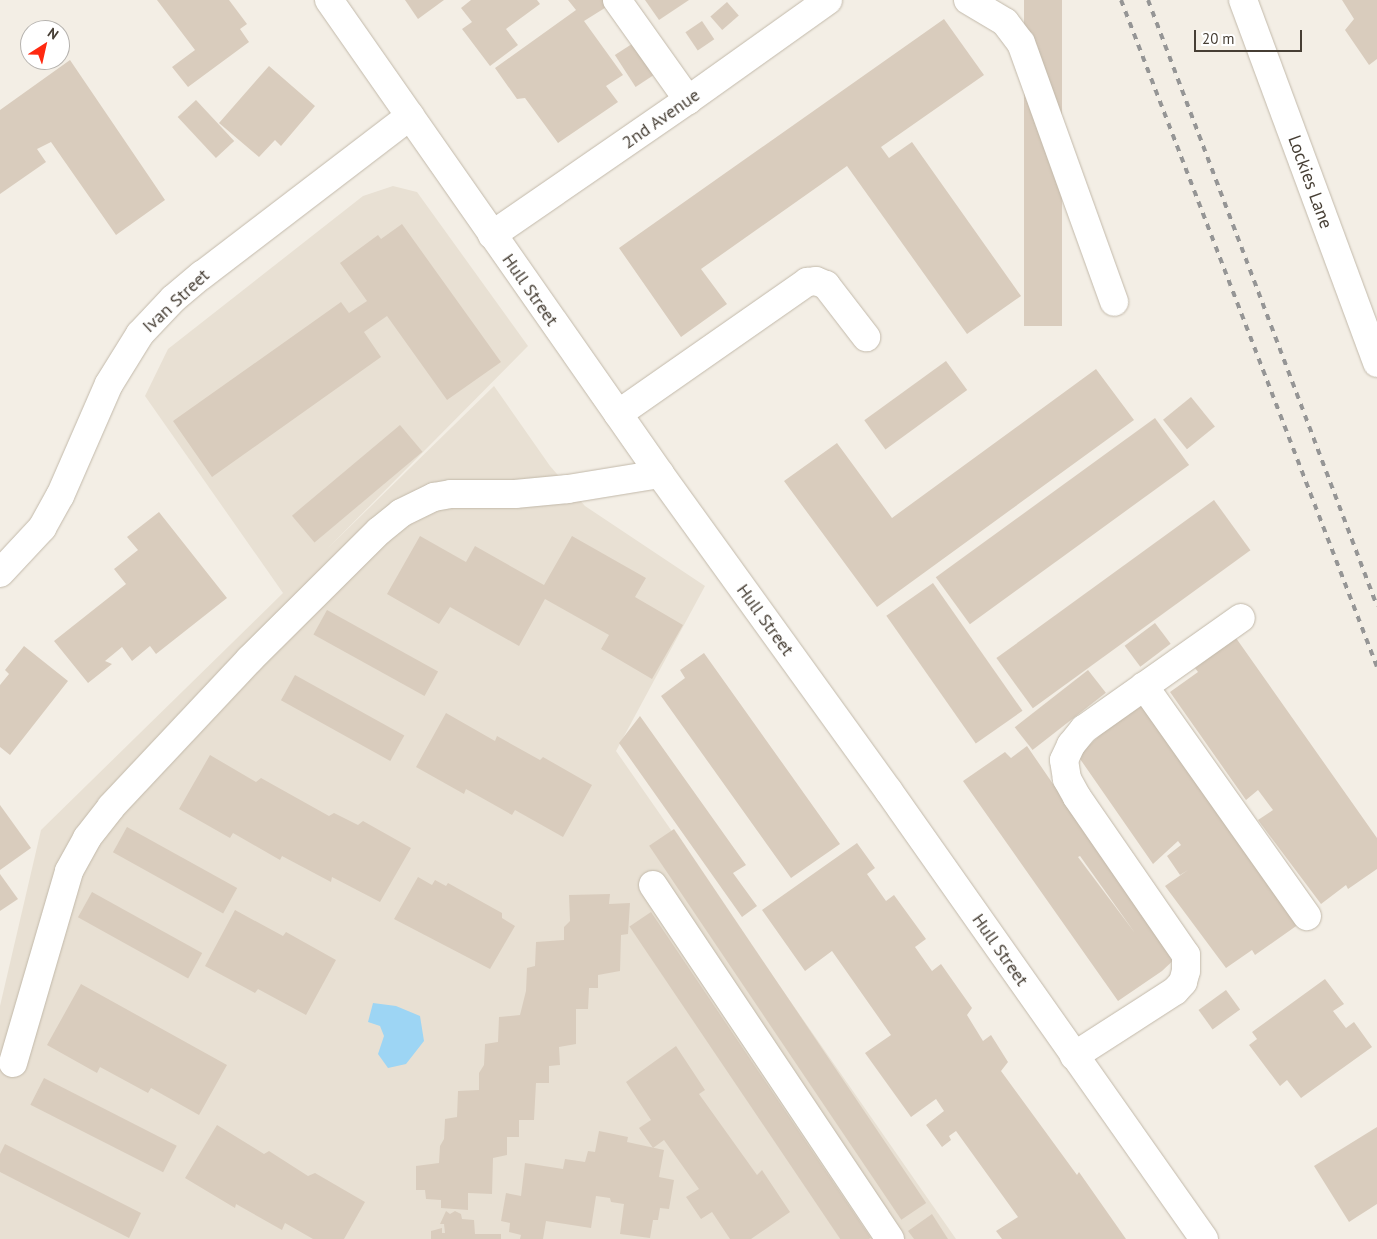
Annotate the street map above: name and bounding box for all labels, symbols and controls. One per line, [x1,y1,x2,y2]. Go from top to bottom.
north arrow [20,20,70,70]
scale bar [1197,20,1304,52]
text: N [44,24,62,44]
text: 20 m [1202,29,1235,48]
street label: 2nd Avenue [618,84,704,154]
street label: Lockies Lane [1283,132,1337,232]
street label: Hull Street [497,250,563,330]
street label: Ivan Street [138,265,214,337]
street label: Hull Street [732,580,798,660]
street label: Hull Street [967,910,1033,990]

